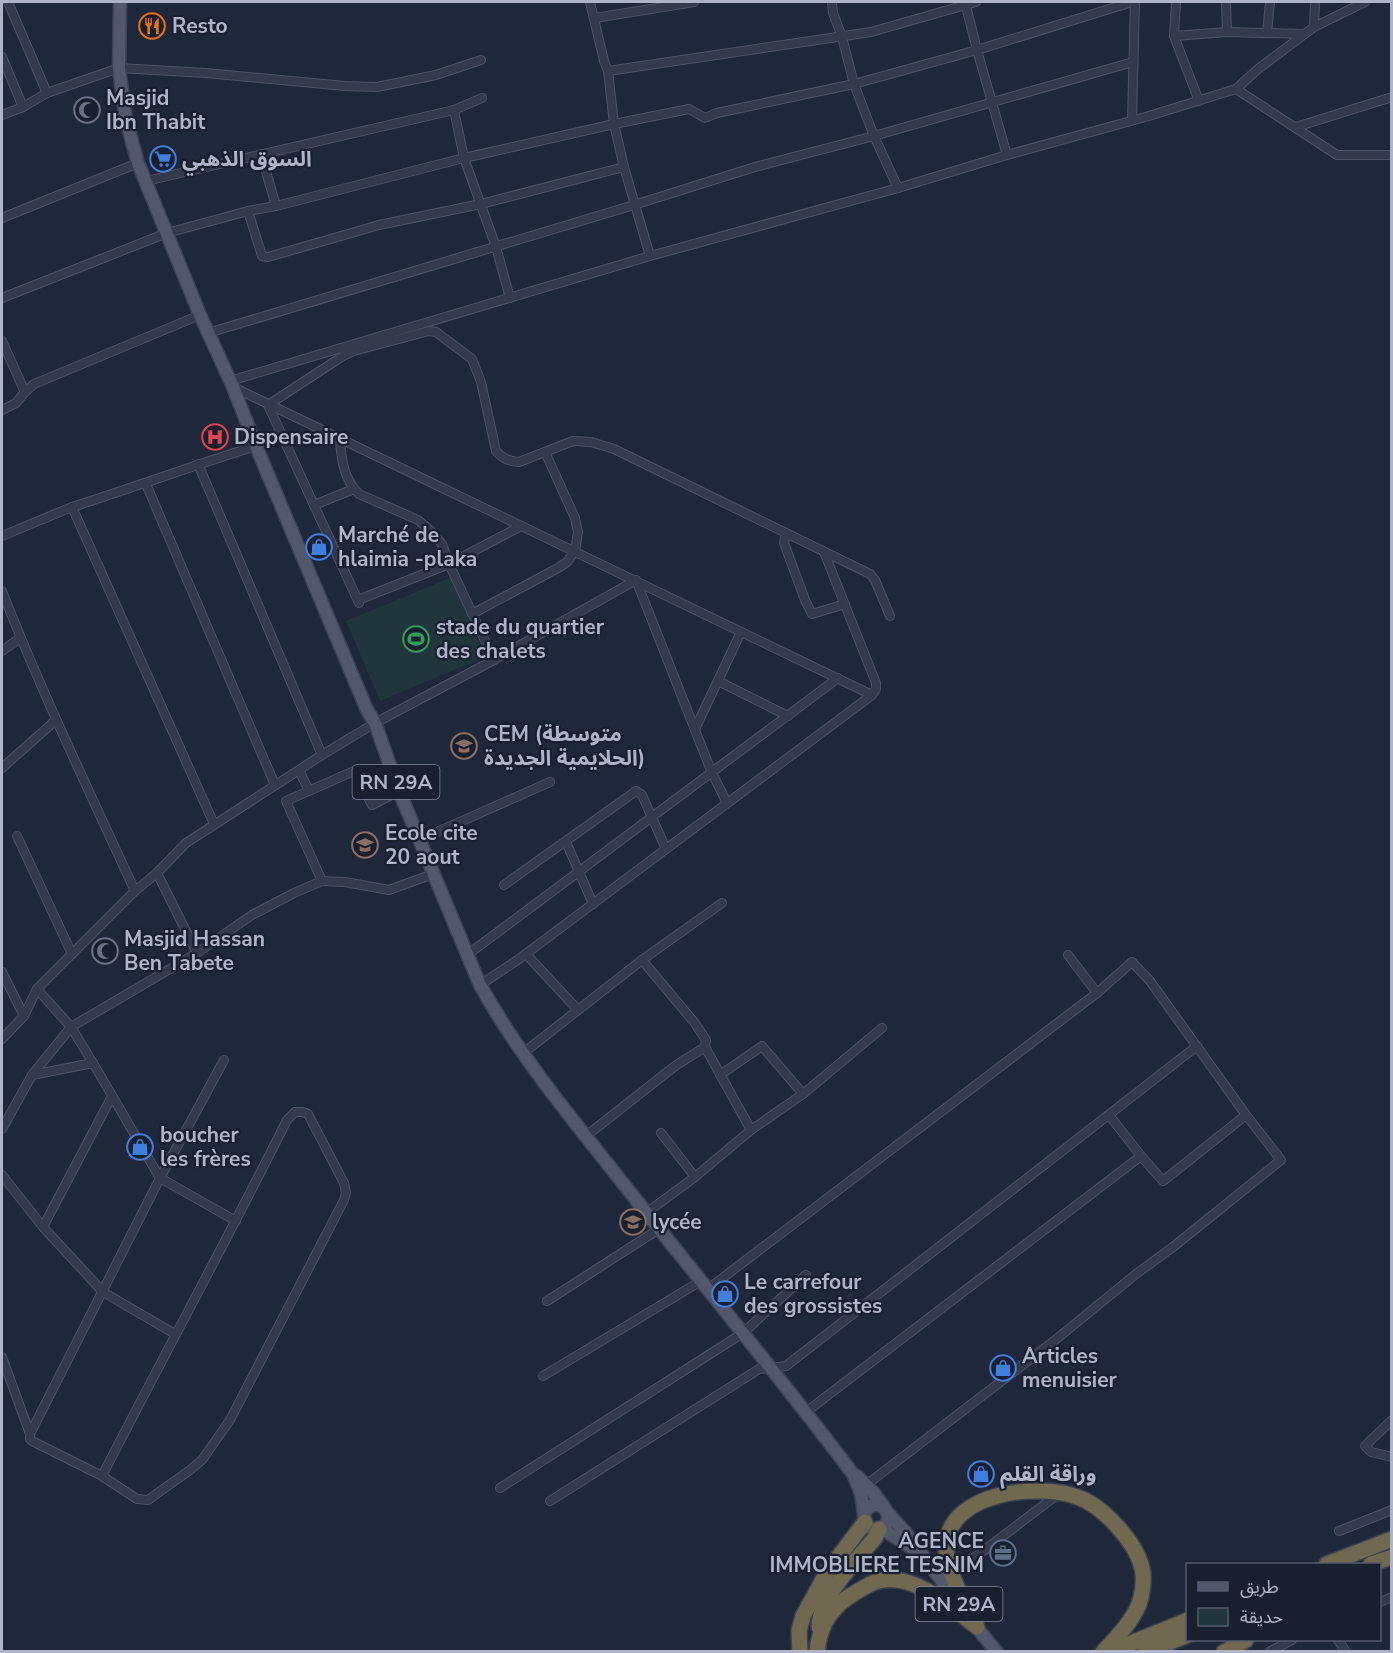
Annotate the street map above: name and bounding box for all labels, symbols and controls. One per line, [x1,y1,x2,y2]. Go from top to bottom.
restaurant icon: Resto [137,11,167,41]
place label: Resto [172,12,228,40]
place label: Masjid Ibn Thabit [106,84,206,136]
mosque icon: Masjid Ibn Thabit [72,95,102,125]
supermarket icon: السوق الذهبي [148,144,178,174]
place label: السوق الذهبي [182,145,312,176]
hospital icon: Dispensaire [200,422,230,452]
place label: Dispensaire [234,423,348,451]
place label: Marché de hlaimia -plaka [338,521,477,573]
shop icon: Marché de hlaimia -plaka [304,532,334,562]
place label: stade du quartier des chalets [436,613,605,665]
sports icon: stade du quartier des chalets [401,624,431,654]
place label: CEM (متوسطة الحلايمية الجديدة) [484,720,645,772]
school or university icon: CEM (متوسطة الحلايمية الجديدة) [449,731,479,761]
road number: RN 29A [352,765,440,799]
place label: Ecole cite 20 aout [385,819,478,871]
school or university icon: Ecole cite 20 aout [350,830,380,860]
place label: Masjid Hassan Ben Tabete [124,925,265,977]
mosque icon: Masjid Hassan Ben Tabete [90,936,120,966]
place label: boucher les frères [160,1121,251,1173]
shop icon: boucher les frères [125,1132,155,1162]
school or university icon: lycée [618,1207,648,1237]
place label: lycée [652,1208,702,1236]
place label: Le carrefour des grossistes [744,1268,882,1320]
shop icon: Le carrefour des grossistes [710,1279,740,1309]
place label: Articles menuisier [1022,1342,1118,1394]
shop icon: Articles menuisier [988,1353,1018,1383]
shop icon: وراقة القلم [966,1459,996,1489]
place label: وراقة القلم [1000,1460,1096,1489]
place label: AGENCE IMMOBLIERE TESNIM [769,1527,984,1579]
office icon: AGENCE IMMOBLIERE TESNIM [988,1538,1018,1568]
legend [1186,1563,1381,1641]
text: طريق [1240,1575,1279,1599]
road number: RN 29A [916,1587,1002,1621]
text: حديقة [1240,1605,1283,1629]

